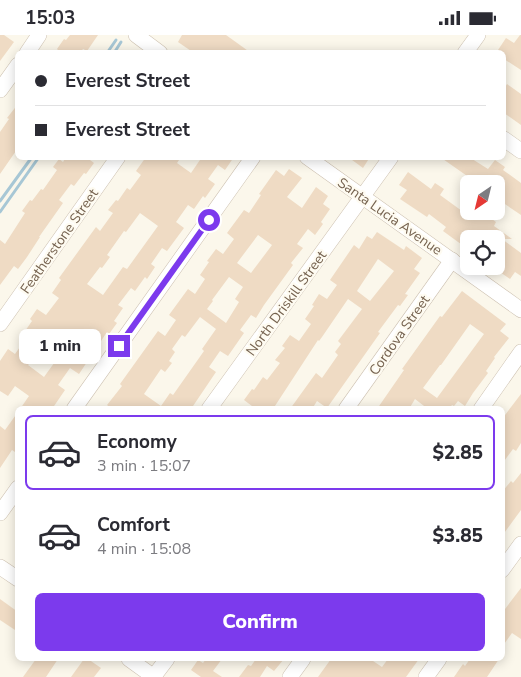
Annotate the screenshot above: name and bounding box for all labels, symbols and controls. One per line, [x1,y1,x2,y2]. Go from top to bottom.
text: 15:03 [25,5,75,31]
text: Everest Street [65,68,190,94]
text: Everest Street [65,117,190,143]
street label: Santa Lucia Avenue [334,173,446,260]
north arrow [460,175,505,220]
map controls [460,175,505,275]
street label: Featherstone Street [16,185,103,298]
route start [198,209,220,231]
button: locate [460,230,505,275]
street label: North Driskill Street [242,247,331,360]
street label: Cordova Street [365,291,434,379]
callout: 1 min [19,329,102,363]
text: 1 min [39,335,81,357]
route end [108,335,130,357]
text: Economy [97,429,177,455]
icon: car [37,430,82,475]
text: $2.85 [432,440,483,466]
text: 3 min · 15:07 [97,455,191,477]
text: Comfort [97,512,170,538]
icon: car [37,513,82,558]
text: $3.85 [432,523,483,549]
text: 4 min · 15:08 [97,538,191,560]
button: Confirm [35,593,485,651]

